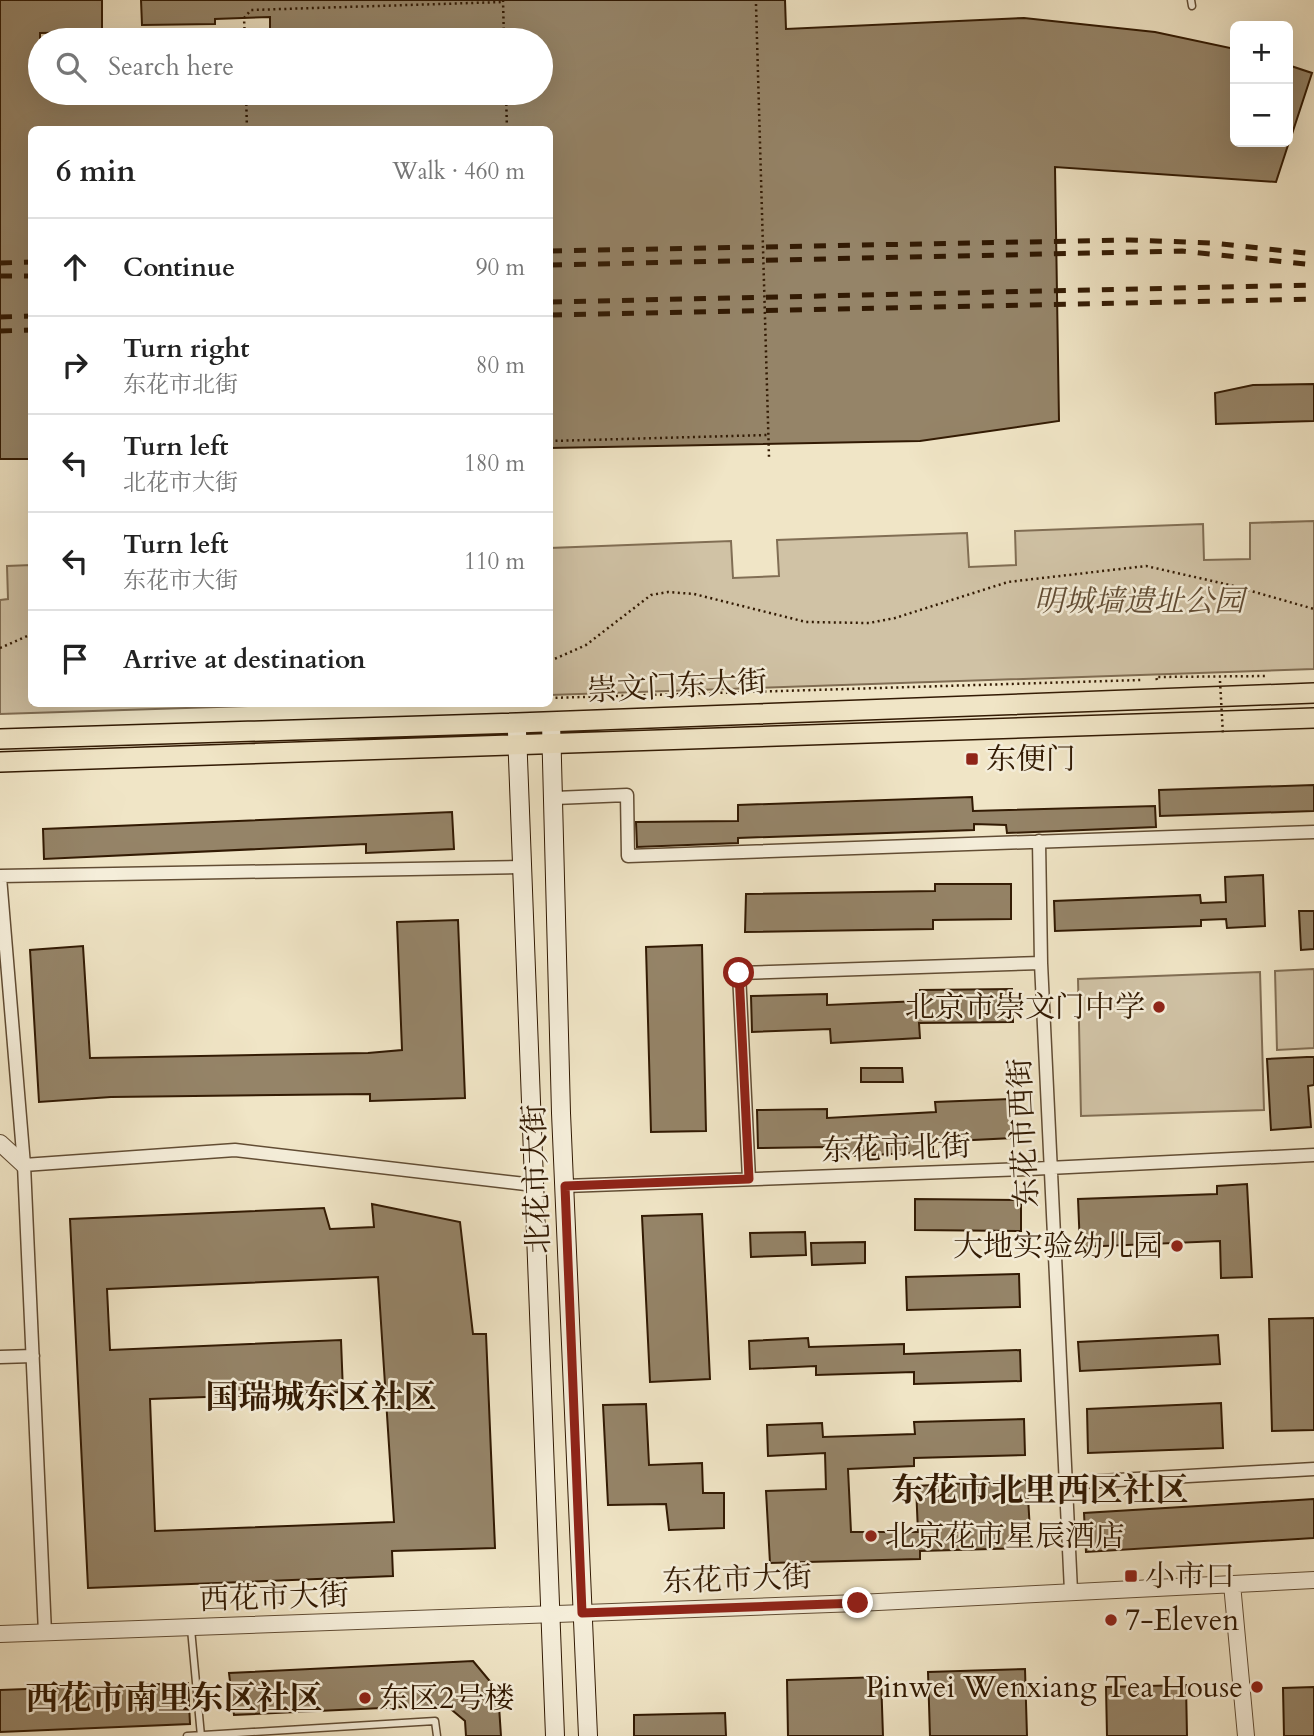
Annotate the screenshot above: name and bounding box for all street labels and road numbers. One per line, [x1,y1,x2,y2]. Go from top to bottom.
street label: 崇文门东大街 [586,661,768,712]
street label: 东花市西街 [999,1057,1048,1209]
street label: 北花市大街 [513,1103,560,1255]
street label: 东花市北街 [820,1125,972,1172]
street label: 东花市大街 [661,1556,813,1603]
street label: 西花市大街 [198,1574,350,1621]

